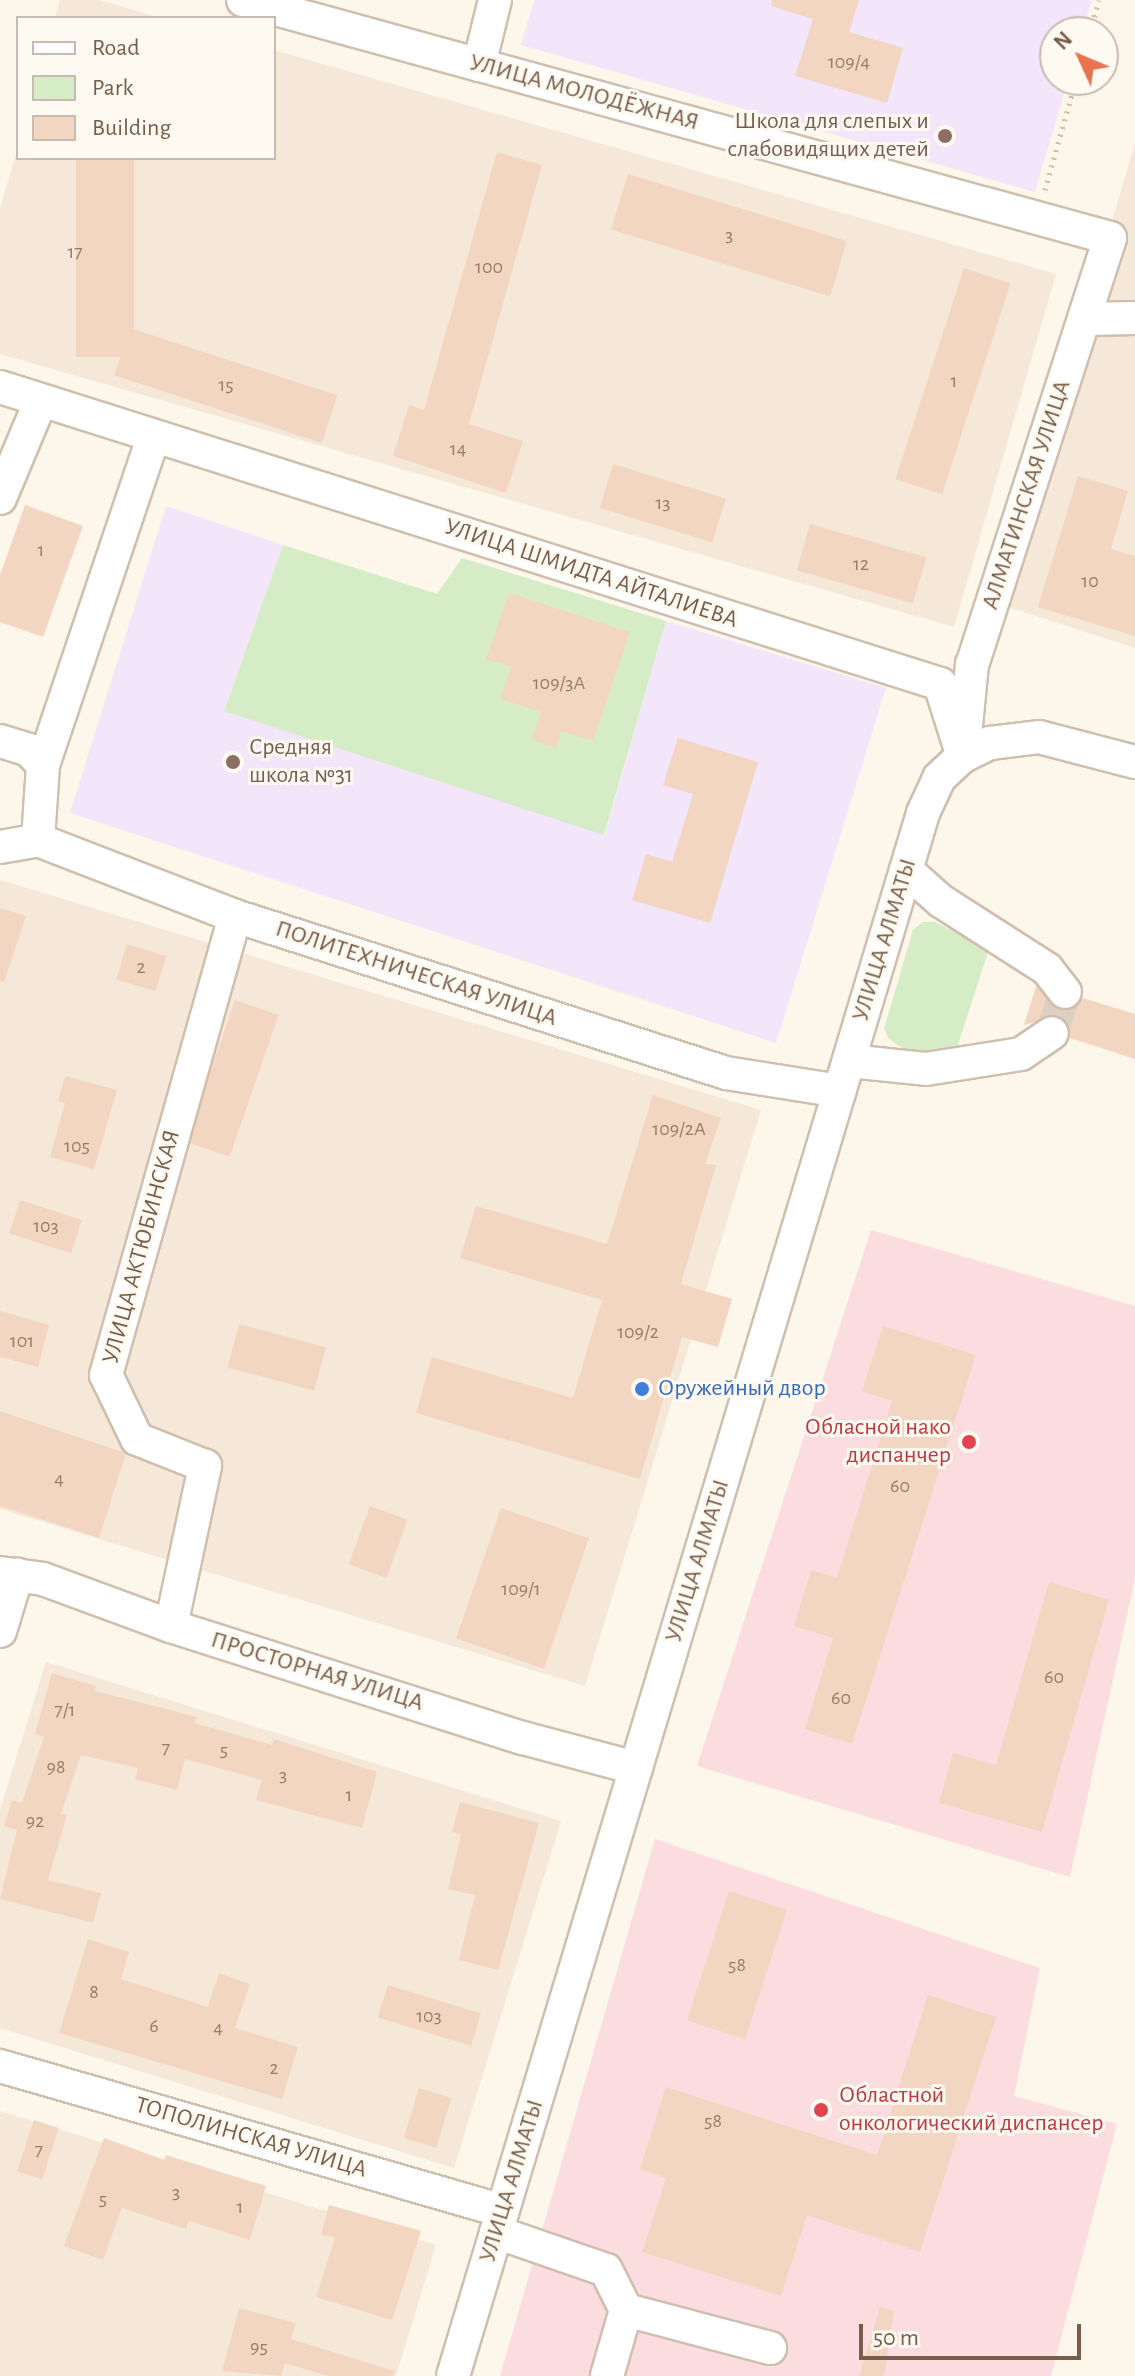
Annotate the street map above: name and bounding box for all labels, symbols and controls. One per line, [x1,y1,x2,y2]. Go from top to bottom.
legend [16,16,276,160]
north arrow [1039,16,1119,96]
text: N [1050,28,1076,54]
text: Road [92,36,140,60]
street label: УЛИЦА МОЛОДЁЖНАЯ [466,49,702,137]
house number: 109/4 [828,50,870,74]
text: Park [92,76,133,100]
place label: Школа для слепых и слабовидящих детей [728,108,929,164]
text: Building [92,116,171,140]
marker: Школа для слепых и слабовидящих детей [936,127,954,145]
house number: 3 [725,223,733,247]
house number: 17 [67,240,83,264]
house number: 100 [475,255,503,279]
house number: 1 [951,369,957,393]
house number: 15 [218,373,234,397]
street label: АЛМАТИНСКАЯ УЛИЦА [976,377,1078,613]
house number: 14 [450,437,466,461]
house number: 13 [655,491,671,515]
street label: УЛИЦА ШМИДТА АЙТАЛИЕВА [441,513,741,635]
house number: 1 [38,538,44,562]
house number: 12 [853,552,869,576]
house number: 10 [1081,569,1099,593]
house number: 109/3А [533,671,585,695]
place label: Средняя школа №31 [249,734,353,790]
marker: Средняя школа №31 [224,753,242,771]
street label: УЛИЦА АЛМАТЫ [847,855,923,1025]
street label: ПОЛИТЕХНИЧЕСКАЯ УЛИЦА [272,915,560,1033]
house number: 2 [136,955,146,979]
house number: 109/2А [652,1117,706,1141]
street label: УЛИЦА АКТЮБИНСКАЯ [97,1127,187,1367]
house number: 105 [64,1134,90,1158]
house number: 103 [33,1214,59,1238]
house number: 109/2 [617,1320,659,1344]
house number: 101 [10,1329,34,1353]
place label: Оружейный двор [658,1375,826,1403]
marker: Оружейный двор [633,1380,651,1398]
place label: Обласной нако диспанчер [805,1414,951,1470]
marker: Обласной нако диспанчер [958,1431,980,1453]
house number: 4 [54,1467,64,1491]
house number: 60 [890,1474,910,1498]
street label: УЛИЦА АЛМАТЫ [660,1476,736,1646]
house number: 109/1 [501,1577,541,1601]
street label: ПРОСТОРНАЯ УЛИЦА [207,1626,427,1718]
house number: 60 [1044,1665,1064,1689]
house number: 60 [831,1686,851,1710]
house number: 7/1 [55,1698,75,1722]
house number: 7 [162,1736,170,1760]
house number: 5 [220,1738,228,1762]
house number: 98 [47,1755,65,1779]
house number: 3 [279,1763,287,1787]
house number: 1 [346,1783,352,1807]
house number: 92 [26,1809,44,1833]
house number: 58 [728,1953,746,1977]
house number: 8 [89,1980,99,2004]
house number: 103 [416,2004,442,2028]
house number: 6 [149,2014,159,2038]
house number: 4 [213,2016,223,2040]
house number: 2 [269,2056,279,2080]
place label: Областной онкологический диспансер [839,2082,1103,2138]
street label: ТОПОЛИНСКАЯ УЛИЦА [132,2091,370,2185]
street label: УЛИЦА АЛМАТЫ [474,2096,550,2266]
marker: Областной онкологический диспансер [810,2099,832,2121]
house number: 58 [704,2109,722,2133]
house number: 7 [35,2138,43,2162]
house number: 3 [172,2180,180,2204]
house number: 5 [99,2187,107,2211]
house number: 1 [237,2195,243,2219]
scale bar [863,2308,1085,2358]
text: 50 m [873,2326,919,2350]
house number: 95 [250,2335,268,2359]

